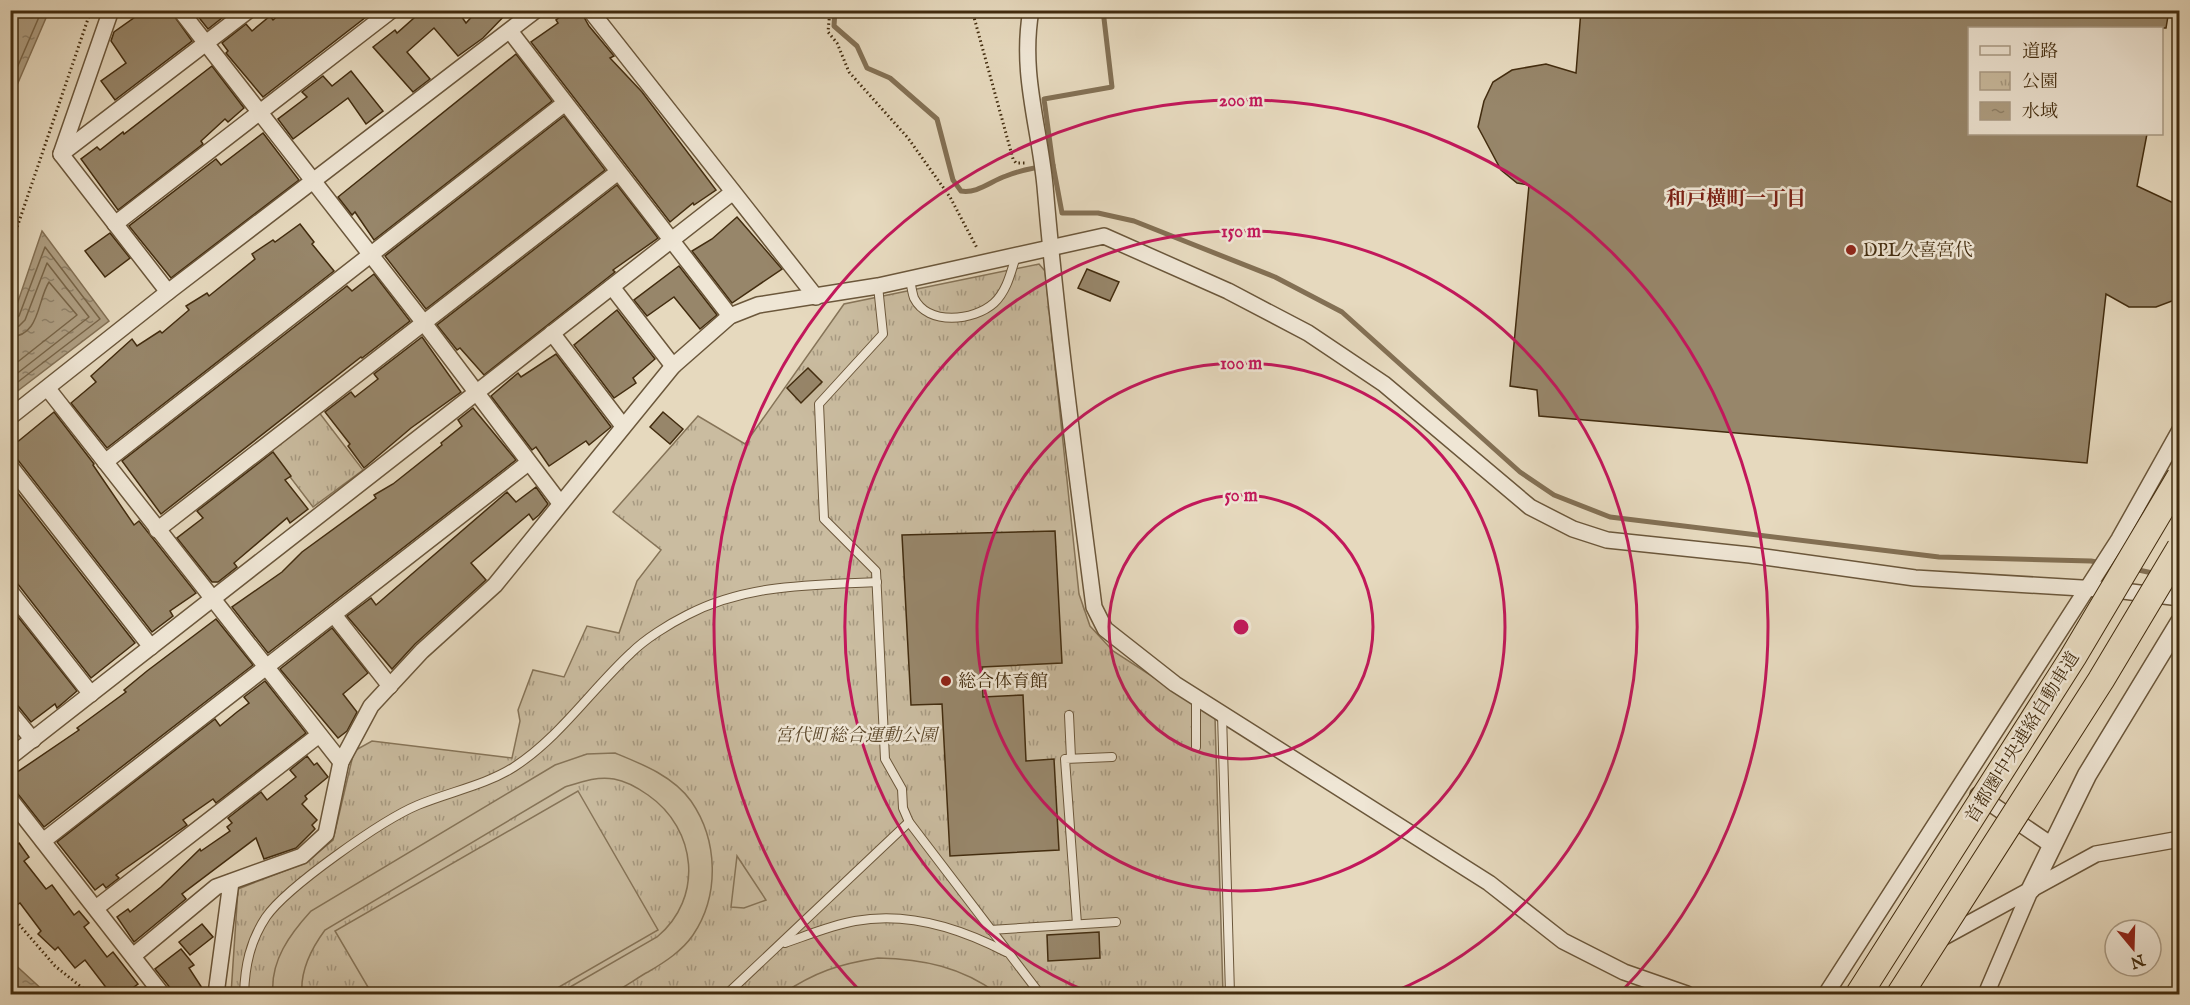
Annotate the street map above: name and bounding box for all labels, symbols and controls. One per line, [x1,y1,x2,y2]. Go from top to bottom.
legend [1968,27,2163,135]
text: 道路 [2022,41,2058,64]
text: 公園 [2022,71,2058,94]
text: 200 m [1219,90,1263,113]
text: 水域 [2022,101,2058,124]
district label: 和戸横町一丁目 [1666,187,1806,212]
text: 150 m [1221,221,1261,244]
place label: DPL久喜宮代 [1863,240,1972,263]
marker: DPL久喜宮代 [1844,243,1858,257]
text: 100 m [1220,353,1262,376]
text: 50 m [1224,485,1258,508]
centre of rings [1231,617,1251,637]
street label: 首都圏中央連絡自動車道 [1961,648,2085,828]
place label: 総合体育館 [958,671,1048,694]
marker: 総合体育館 [939,674,953,688]
park label: 宮代町総合運動公園 [775,725,940,748]
north arrow [2103,918,2163,978]
text: N [2127,948,2148,972]

